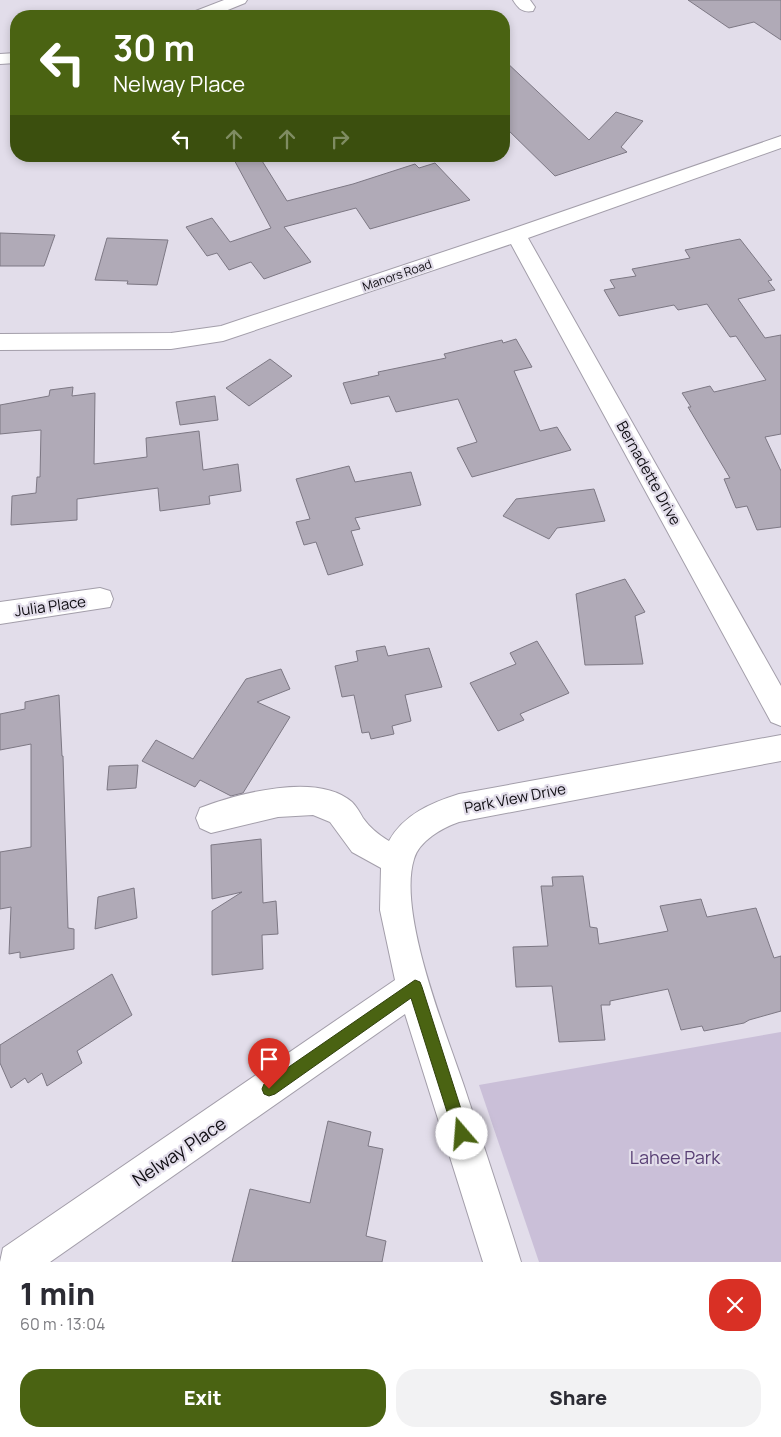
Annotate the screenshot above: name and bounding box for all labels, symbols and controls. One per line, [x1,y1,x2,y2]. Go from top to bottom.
text: 30 m [113,24,195,72]
icon: left [30,30,95,95]
text: Nelway Place [113,69,245,99]
icon: left [167,125,195,153]
icon: ahead [220,125,248,153]
icon: ahead [273,125,301,153]
icon: right [326,125,354,153]
street label: Manors Road [360,255,434,295]
street label: Bernadette Drive [612,417,686,529]
street label: Julia Place [13,591,87,621]
street label: Park View Drive [462,778,568,818]
pin [248,1038,290,1089]
icon: arrive [255,1045,283,1073]
position arrow [435,1107,487,1159]
street label: Nelway Place [127,1111,231,1191]
park label: Lahee Park [630,1145,721,1169]
text: 1 min [20,1273,95,1314]
button: close [709,1279,761,1331]
text: 60 m · 13:04 [20,1313,106,1335]
button: Exit [20,1369,386,1427]
button: Share [396,1369,761,1427]

